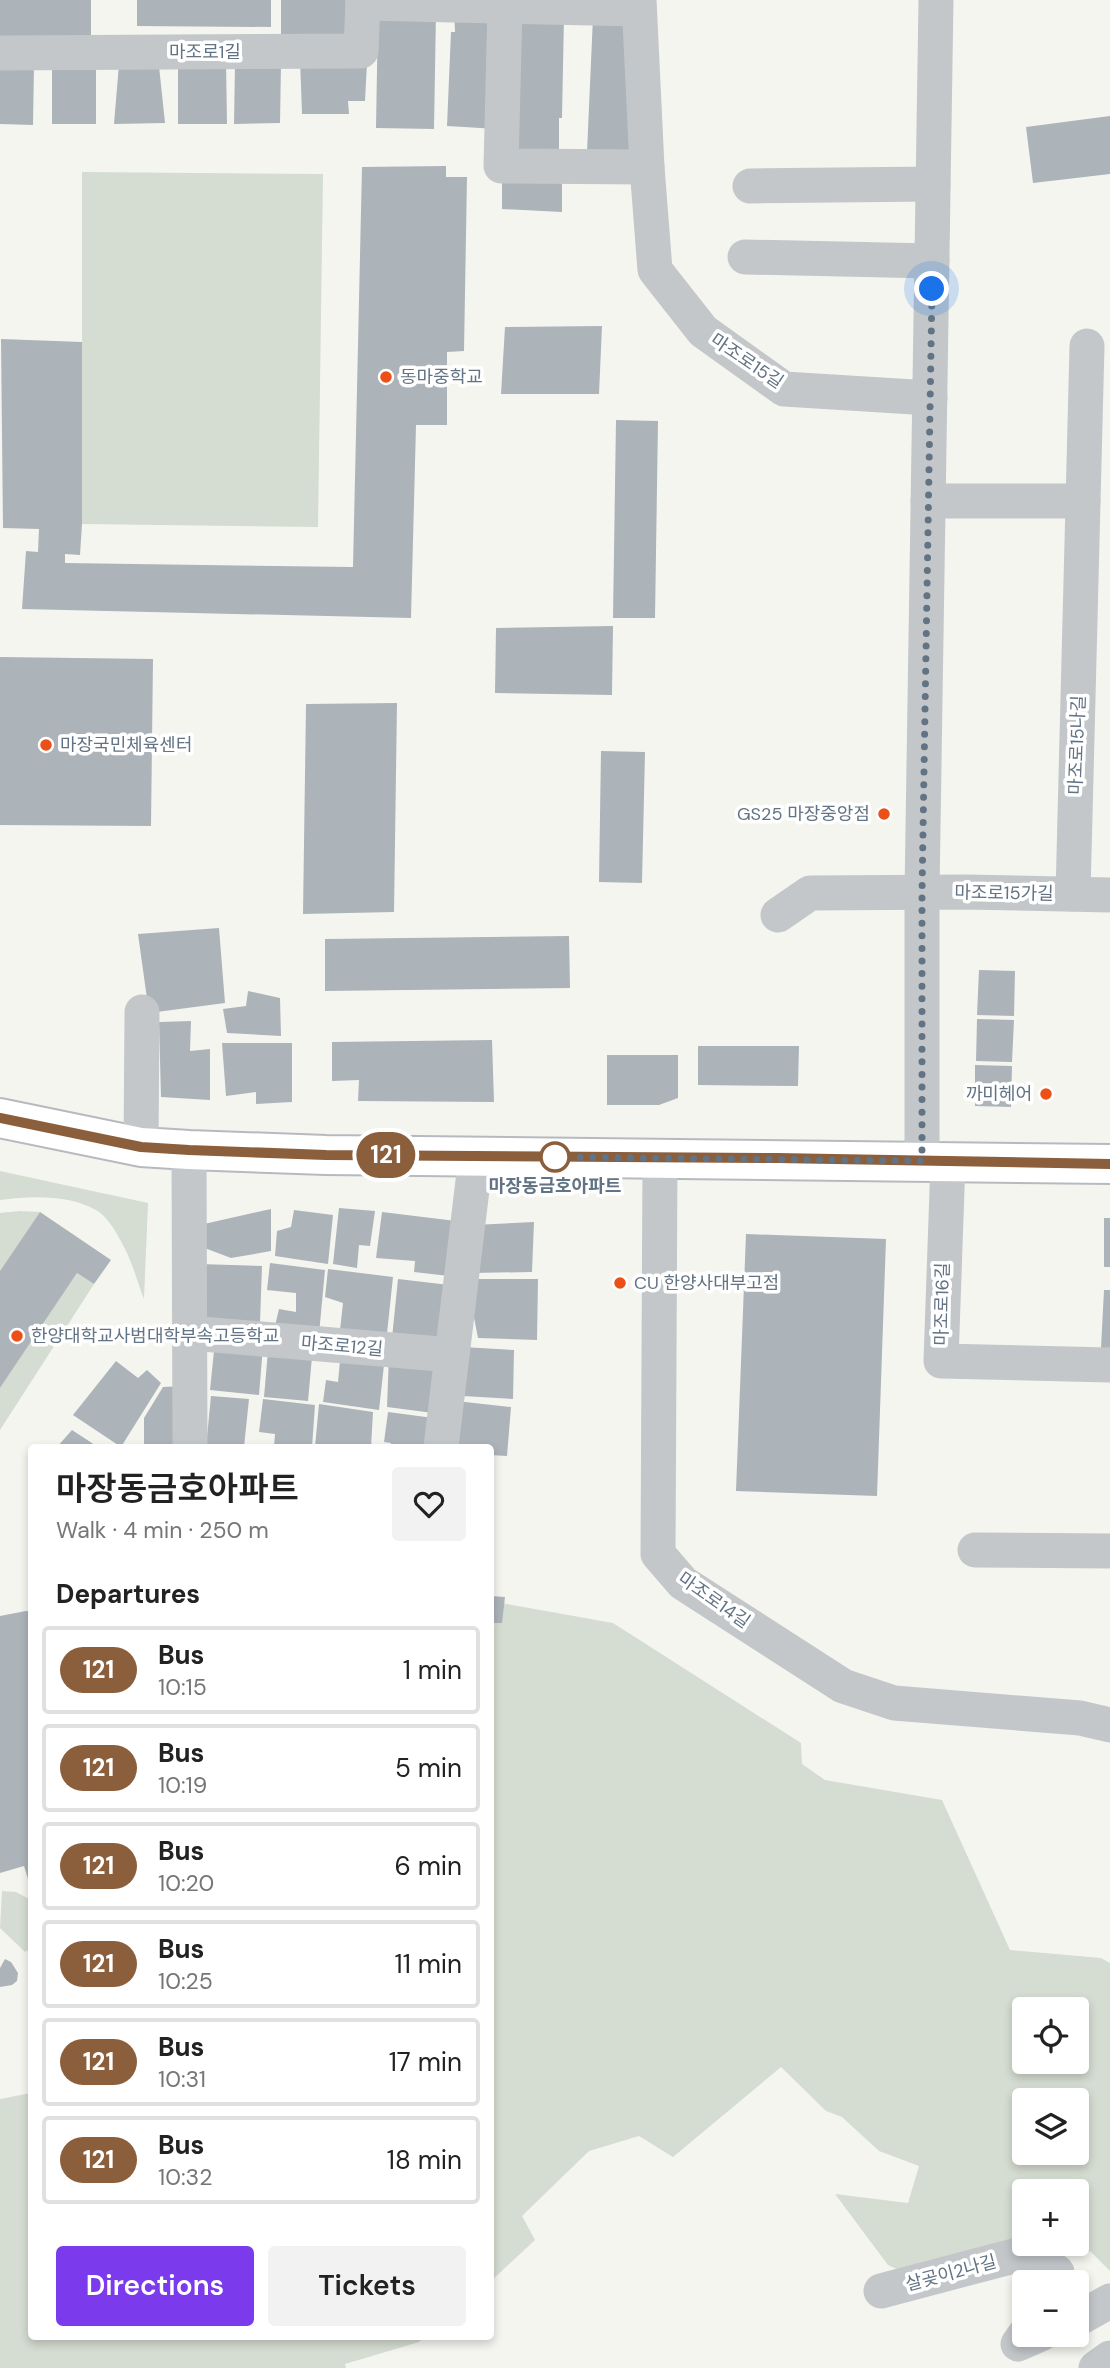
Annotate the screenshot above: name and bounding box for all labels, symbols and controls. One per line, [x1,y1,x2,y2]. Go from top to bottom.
street label: 마조로1길 [169,40,241,64]
your location [914,271,949,306]
street label: 마조로15길 [706,328,788,394]
place label: 동마중학교 [400,365,483,389]
marker: 동마중학교 [378,369,394,385]
street label: 마조로15나길 [1063,695,1091,795]
place label: 마장국민체육센터 [60,733,192,757]
marker: 마장국민체육센터 [38,737,54,753]
place label: GS25 마장중앙점 [737,802,870,826]
marker: GS25 마장중앙점 [876,806,892,822]
street label: 마조로15가길 [954,880,1054,906]
place label: 까미헤어 [966,1082,1032,1106]
marker: 까미헤어 [1038,1086,1054,1102]
line badge: 121 [346,1132,426,1178]
text: 121 [370,1139,402,1170]
marker: 마장동금호아파트 [540,1142,570,1172]
place label: 마장동금호아파트 [489,1174,621,1198]
street label: 마조로16길 [929,1262,955,1346]
place label: CU 한양사대부고점 [634,1271,779,1295]
marker: CU 한양사대부고점 [612,1275,628,1291]
place label: 한양대학교사범대학부속고등학교 [31,1324,279,1348]
marker: 한양대학교사범대학부속고등학교 [9,1328,25,1344]
street label: 마조로12길 [300,1330,384,1362]
text: 마장동금호아파트 [56,1467,299,1510]
button: heart [392,1467,466,1541]
text: Walk · 4 min · 250 m [56,1515,269,1545]
street label: 마조로14길 [673,1566,755,1634]
text: Departures [56,1577,200,1611]
text: Bus [158,1638,204,1672]
text: 1 min [403,1653,462,1687]
text: 121 [83,1654,114,1685]
text: 10:15 [158,1672,207,1702]
text: Bus [158,1736,204,1770]
text: 5 min [395,1751,462,1785]
text: 121 [83,1752,114,1783]
text: 10:19 [158,1770,207,1800]
text: Bus [158,1834,204,1868]
text: 6 min [394,1849,462,1883]
text: 121 [83,1850,114,1881]
text: 10:20 [158,1868,214,1898]
text: Bus [158,1932,204,1966]
text: 11 min [395,1947,462,1981]
text: 121 [83,1948,114,1979]
text: 10:25 [158,1966,213,1996]
map controls [1012,1997,1089,2347]
button: locate [1012,1997,1089,2074]
text: Bus [158,2030,204,2064]
text: 17 min [389,2045,462,2079]
text: 121 [83,2046,114,2077]
text: 10:31 [158,2064,206,2094]
button: layers [1012,2088,1089,2165]
text: Bus [158,2128,204,2162]
text: 18 min [387,2143,462,2177]
text: 121 [83,2144,114,2175]
text: 10:32 [158,2162,212,2192]
button: + [1012,2179,1089,2256]
button: Directions [56,2246,254,2326]
button: Tickets [268,2246,466,2326]
street label: 살곶이2나길 [903,2249,999,2297]
button: − [1012,2270,1089,2347]

